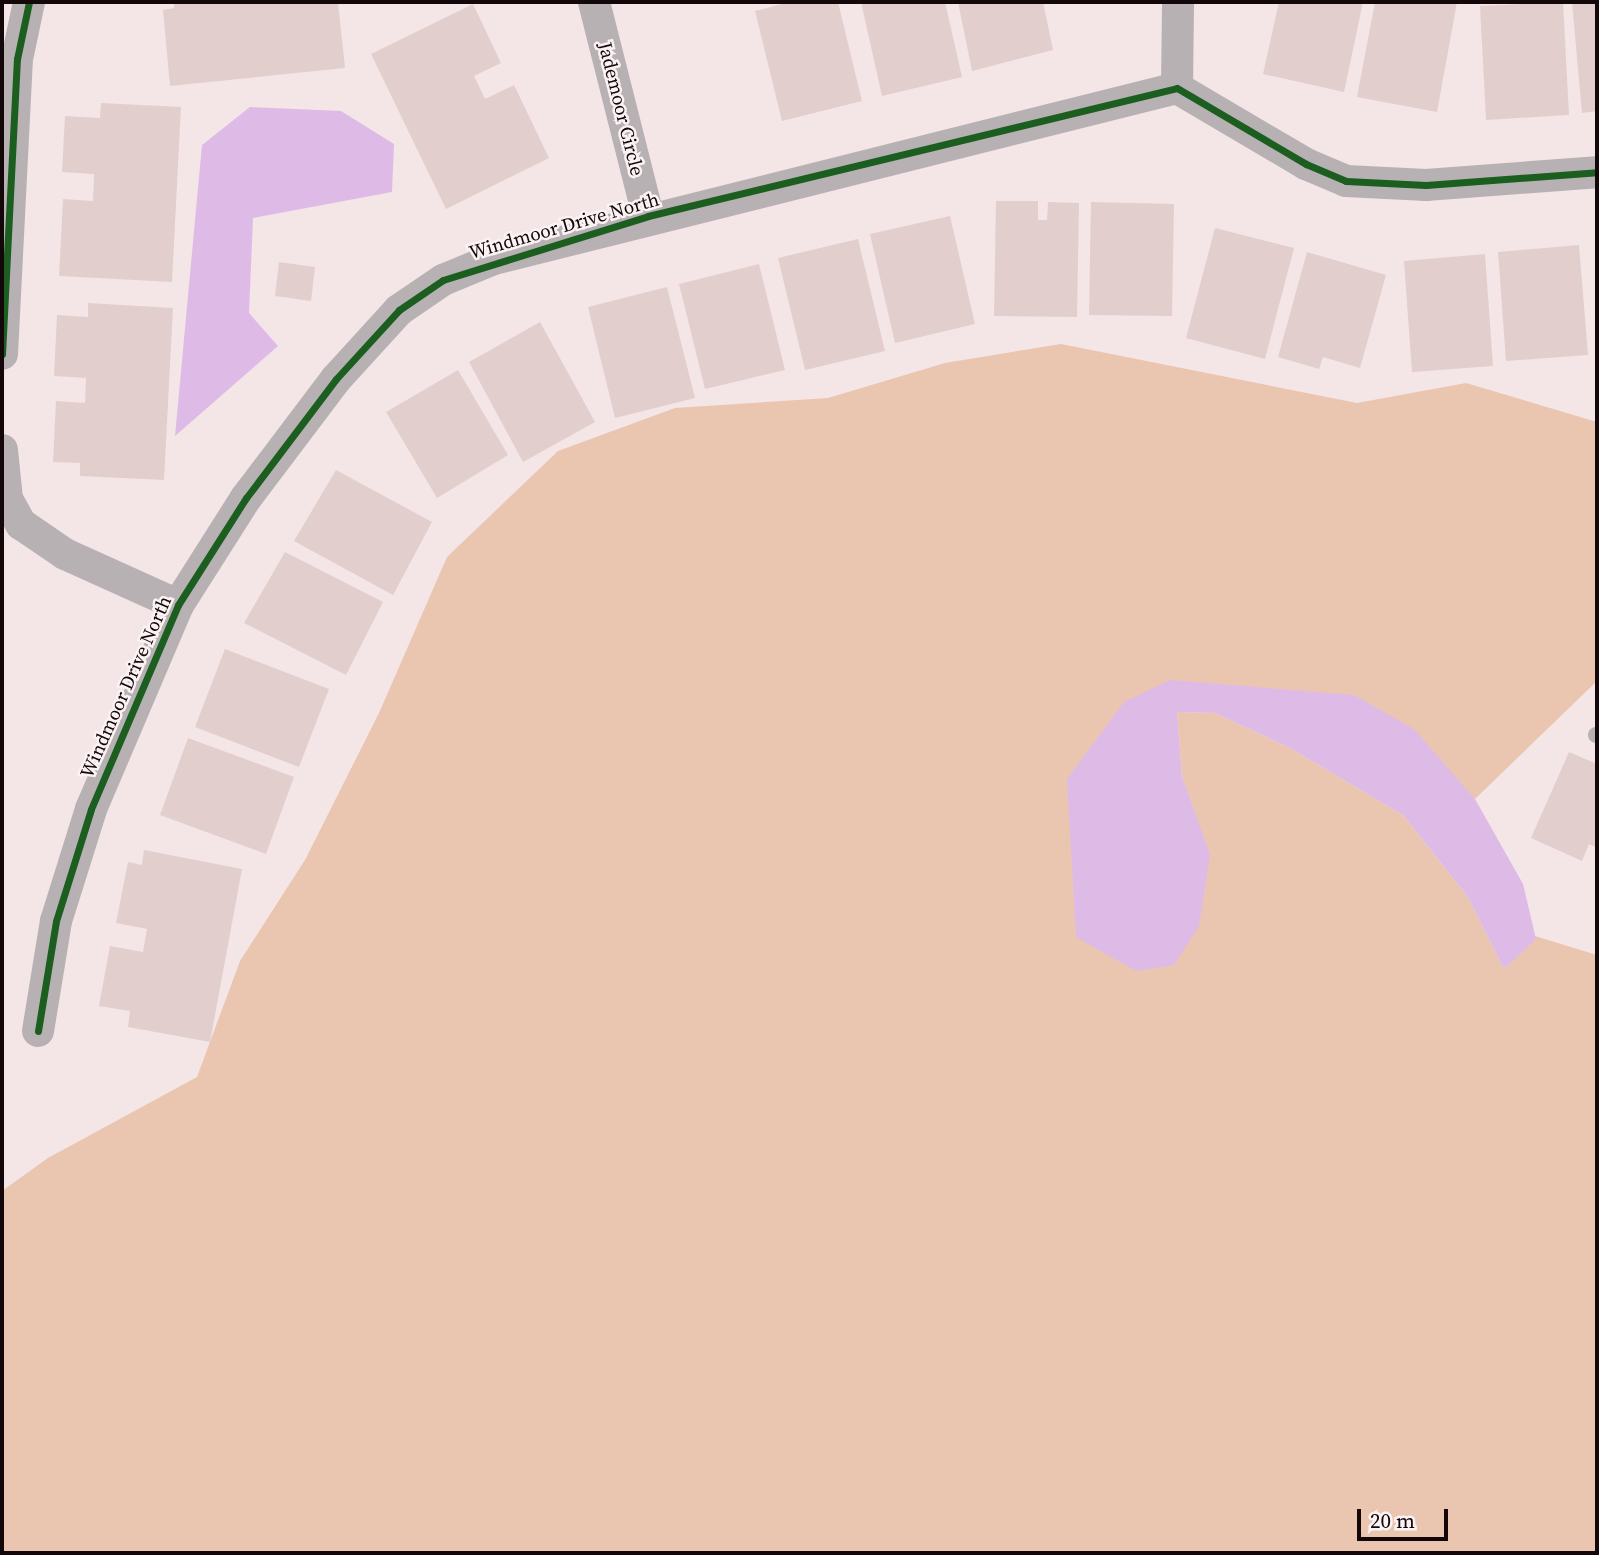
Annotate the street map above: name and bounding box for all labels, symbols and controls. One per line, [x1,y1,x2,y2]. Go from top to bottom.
street label: Jademoor Circle [593,40,649,178]
street label: Windmoor Drive North [466,188,662,264]
street label: Windmoor Drive North [76,593,176,781]
scale bar [1361,1496,1452,1540]
text: 20 m [1370,1506,1415,1535]

